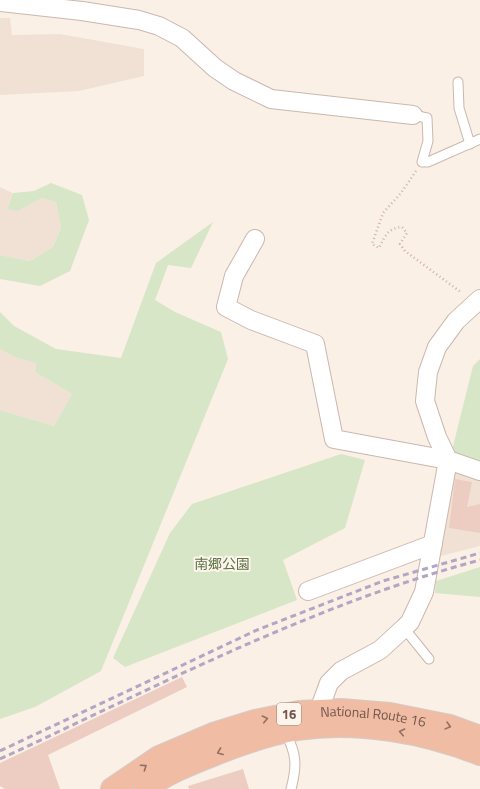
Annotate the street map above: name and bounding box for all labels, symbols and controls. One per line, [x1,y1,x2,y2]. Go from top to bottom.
park label: 南郷公園 [194,553,250,574]
street label: National Route 16 [320,699,428,732]
road number: 16 [277,703,301,725]
one-way arrow [261,716,268,724]
one-way arrow [445,721,452,730]
one-way arrow [399,729,405,737]
one-way arrow [217,747,224,755]
one-way arrow [140,765,147,772]

